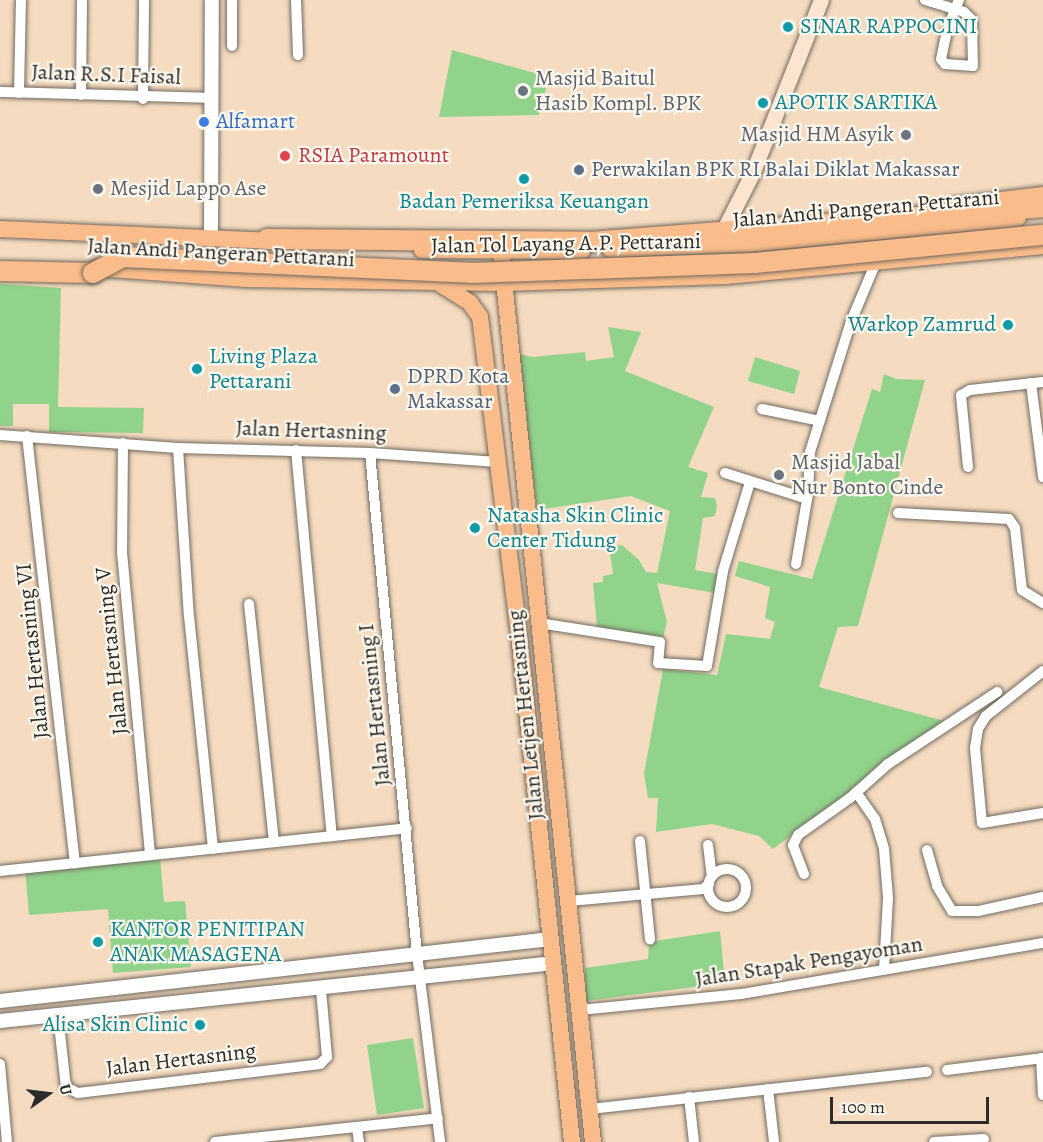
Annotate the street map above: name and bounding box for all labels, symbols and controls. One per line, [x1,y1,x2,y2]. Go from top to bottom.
place label: SINAR RAPPOCINI [800,14,977,40]
marker: SINAR RAPPOCINI [781,20,795,34]
street label: Jalan R.S.I Faisal [31,59,181,91]
place label: Masjid Baitul Hasib Kompl. BPK [535,65,702,116]
marker: Masjid Baitul Hasib Kompl. BPK [516,84,530,98]
place label: APOTIK SARTIKA [775,90,937,116]
marker: APOTIK SARTIKA [756,96,770,110]
place label: Alfamart [216,109,295,135]
marker: Alfamart [197,115,211,129]
place label: Masjid HM Asyik [740,122,894,148]
marker: Masjid HM Asyik [899,128,913,142]
place label: RSIA Paramount [298,143,449,169]
marker: RSIA Paramount [276,147,294,165]
place label: Perwakilan BPK RI Balai Diklat Makassar [591,157,960,183]
marker: Perwakilan BPK RI Balai Diklat Makassar [572,163,586,177]
marker: Badan Pemeriksa Keuangan [517,172,531,186]
place label: Mesjid Lappo Ase [110,176,266,202]
marker: Mesjid Lappo Ase [91,182,105,196]
street label: Jalan Andi Pangeran Pettarani [731,184,1001,234]
place label: Badan Pemeriksa Keuangan [399,189,649,215]
street label: Jalan Tol Layang A.P. Pettarani [430,228,702,260]
street label: Jalan Andi Pangeran Pettarani [87,233,355,273]
place label: Warkop Zamrud [848,312,996,338]
marker: Warkop Zamrud [1001,318,1015,332]
place label: Living Plaza Pettarani [209,343,318,394]
marker: Living Plaza Pettarani [190,362,204,376]
place label: DPRD Kota Makassar [407,363,509,414]
marker: DPRD Kota Makassar [388,382,402,396]
street label: Jalan Hertasning [235,415,387,447]
place label: Masjid Jabal Nur Bonto Cinde [791,449,943,500]
marker: Masjid Jabal Nur Bonto Cinde [772,468,786,482]
place label: Natasha Skin Clinic Center Tidung [487,502,663,554]
marker: Natasha Skin Clinic Center Tidung [468,521,482,535]
street label: Jalan Hertasning VI [11,562,55,740]
street label: Jalan Hertasning V [90,566,134,736]
street label: Jalan Letjen Hertasning [502,609,550,821]
street label: Jalan Hertasning I [353,622,397,788]
place label: KANTOR PENITIPAN ANAK MASAGENA [110,916,305,968]
street label: Jalan Stapak Pengayoman [693,931,925,993]
marker: KANTOR PENITIPAN ANAK MASAGENA [91,935,105,949]
place label: Alisa Skin Clinic [43,1012,188,1038]
marker: Alisa Skin Clinic [193,1018,207,1032]
street label: Jalan Hertasning [104,1038,258,1082]
north arrow [18,1064,78,1124]
text: U [54,1082,77,1097]
scale bar [833,1085,992,1123]
text: 100 m [841,1095,885,1119]

